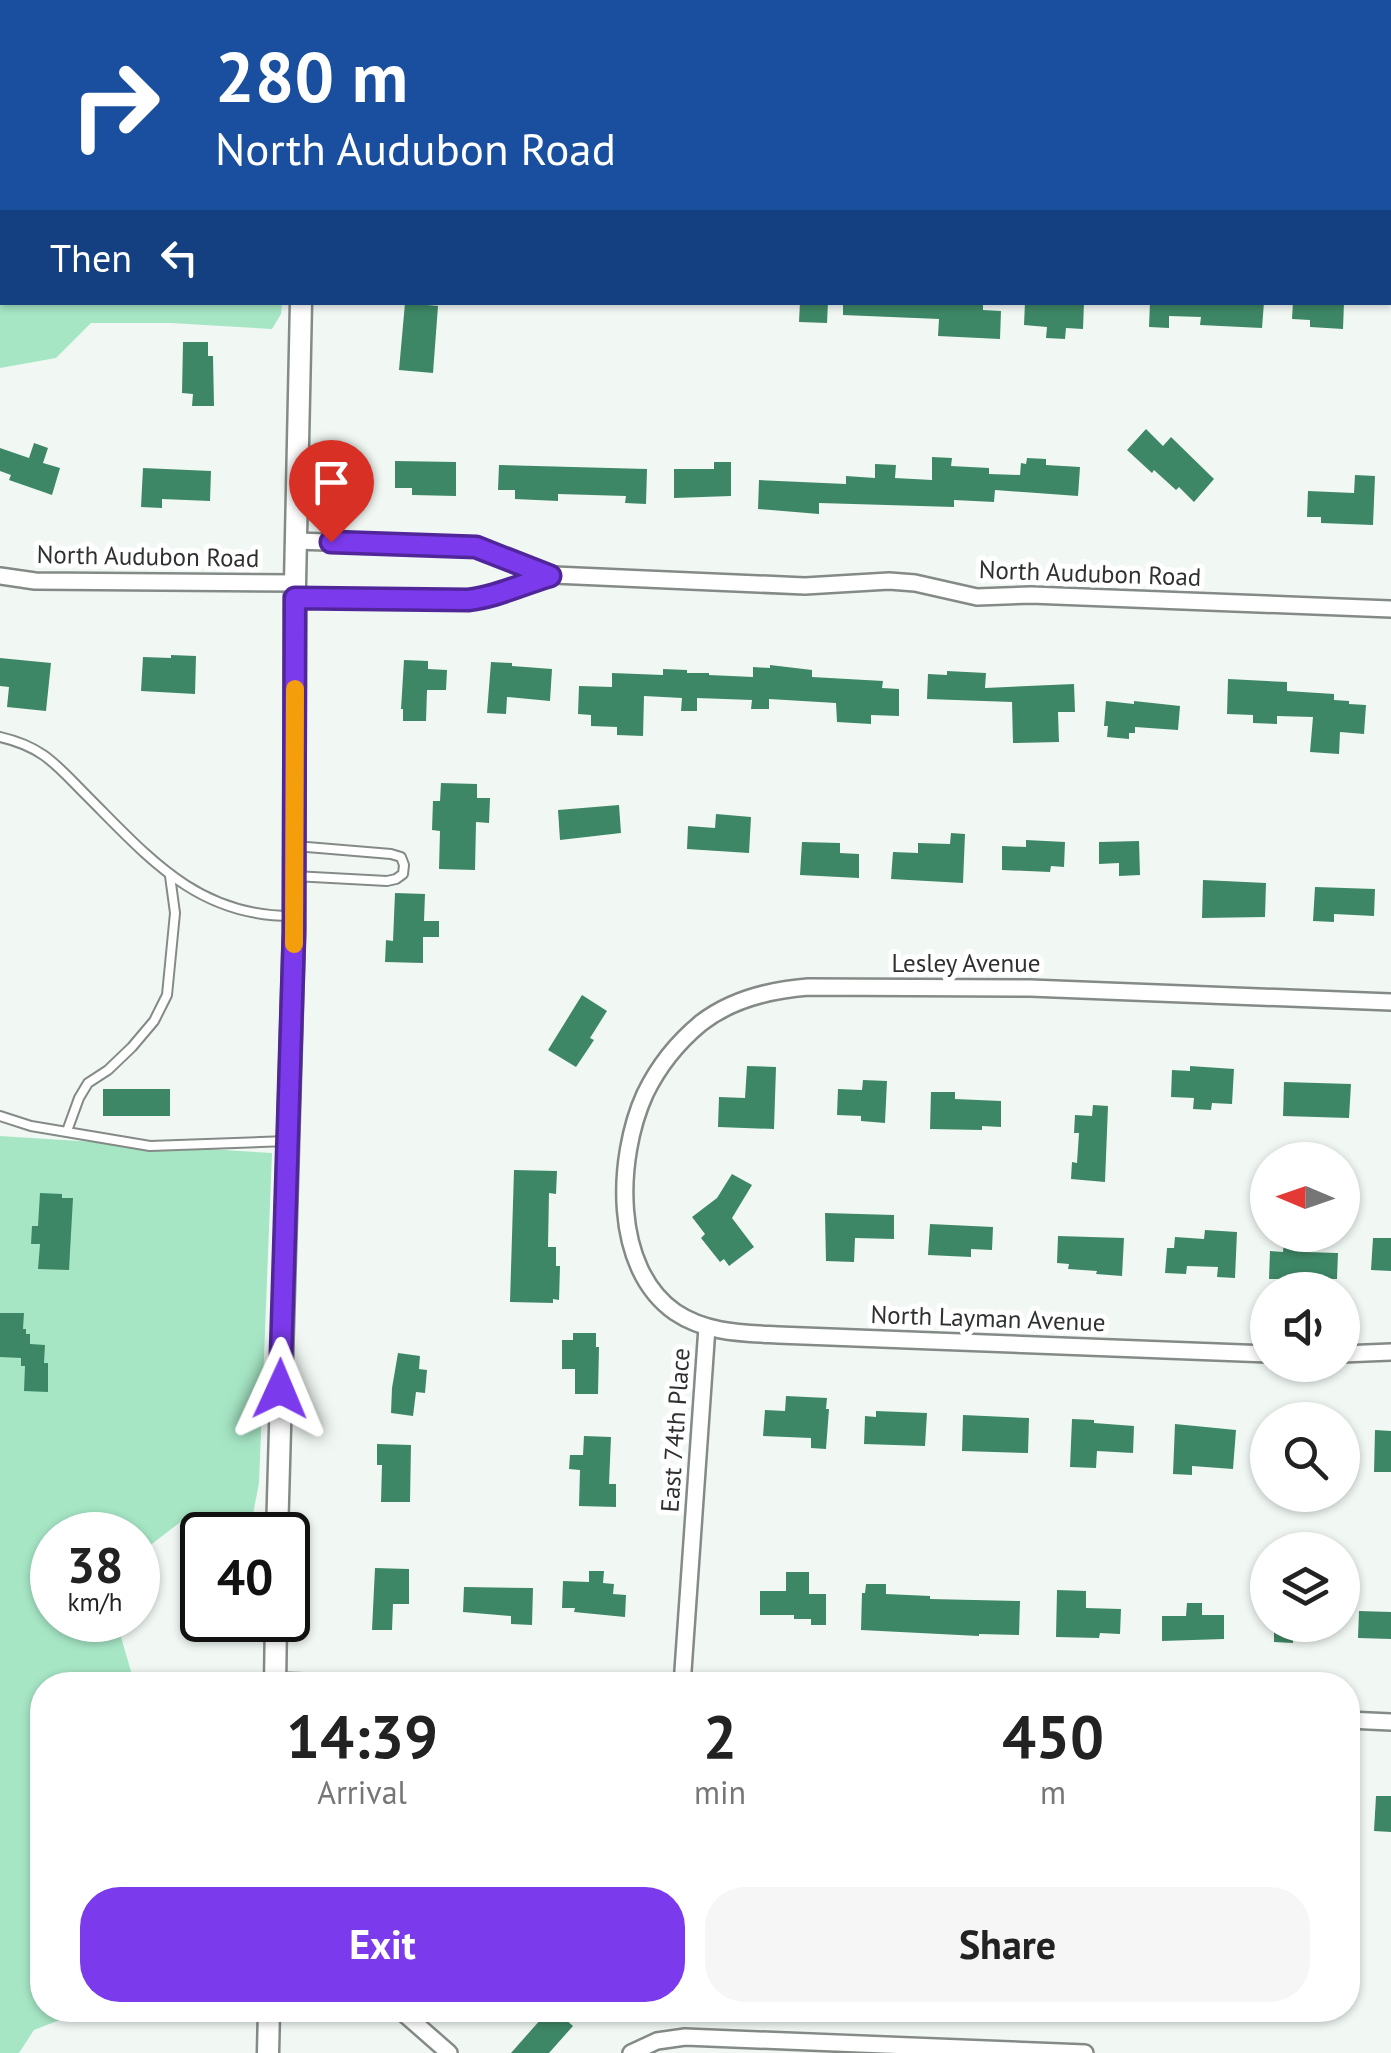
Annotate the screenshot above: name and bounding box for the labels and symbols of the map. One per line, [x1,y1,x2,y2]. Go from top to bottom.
pin [289,440,374,543]
street label: North Audubon Road [36,538,260,574]
street label: North Audubon Road [978,553,1202,593]
street label: Lesley Avenue [892,947,1040,979]
north arrow [1250,1142,1360,1252]
street label: North Layman Avenue [870,1298,1106,1338]
position arrow [228,1337,332,1441]
street label: East 74th Place [653,1347,697,1513]
speed limit sign: 40 [180,1512,310,1642]

